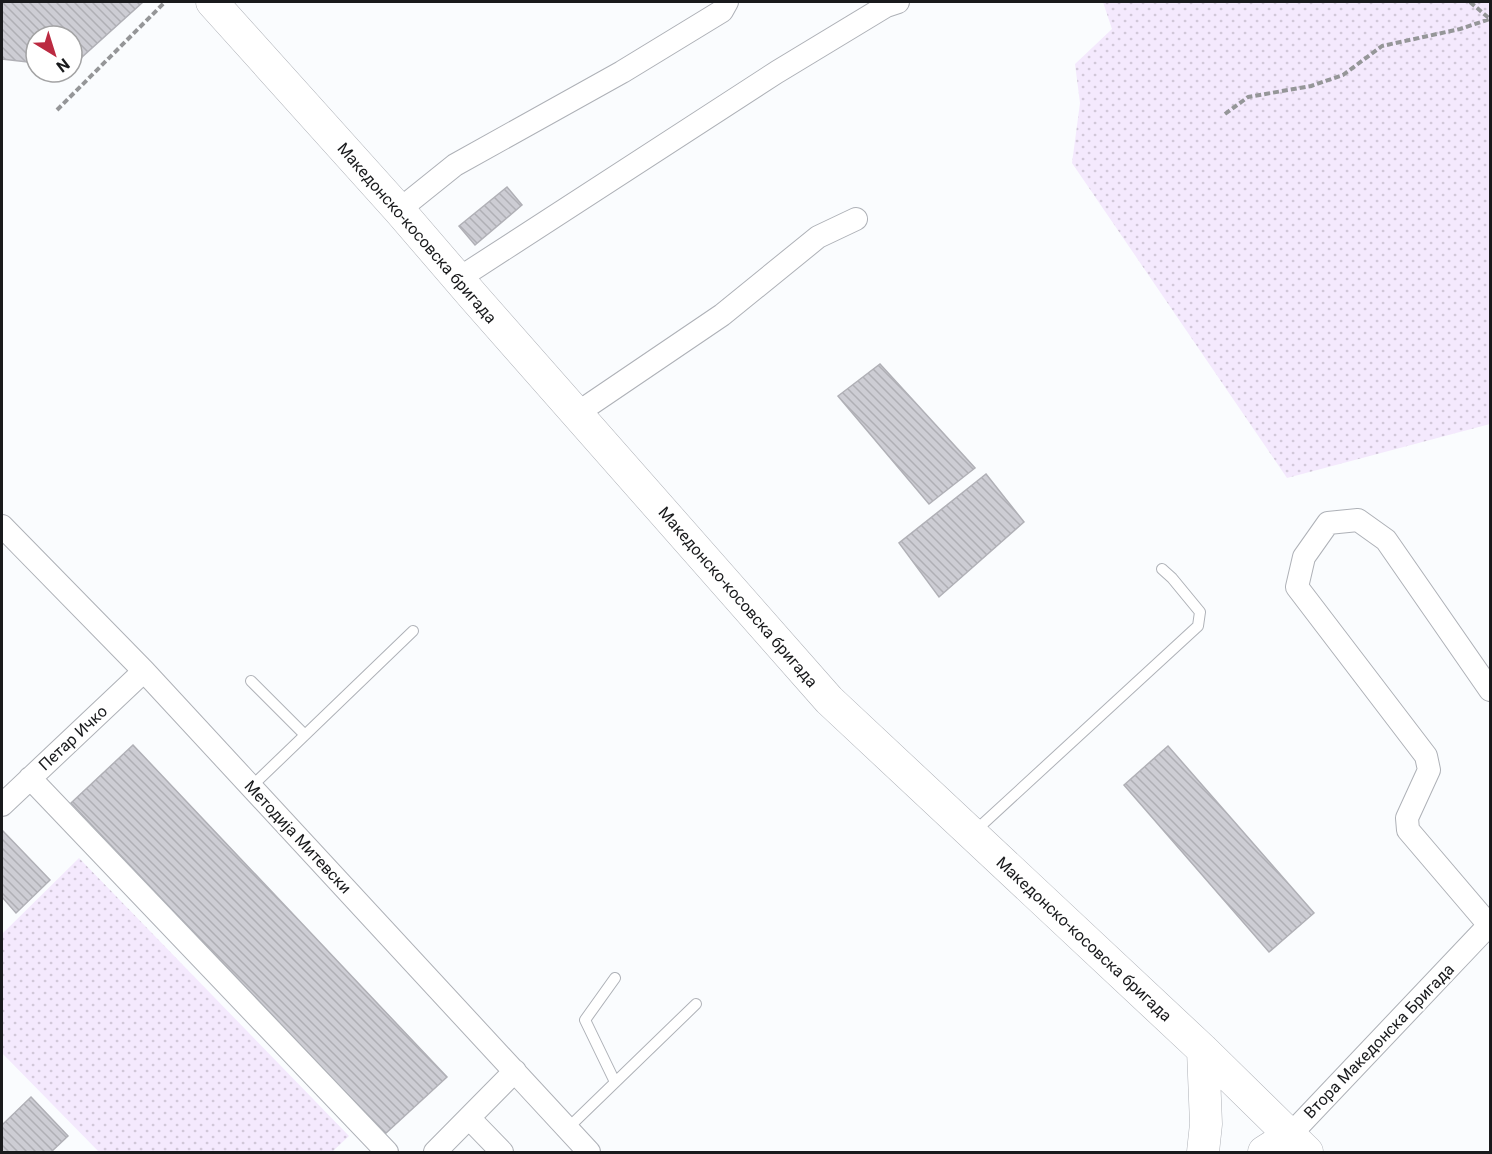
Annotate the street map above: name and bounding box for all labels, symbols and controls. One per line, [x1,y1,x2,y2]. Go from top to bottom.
north arrow [24,24,84,84]
text: N [53,54,73,76]
street label: Македонско-косовска бригада [333,139,501,327]
street label: Македонско-косовска бригада [654,503,822,691]
street label: Петар Ичко [35,702,111,774]
street label: Методија Митевски [241,776,355,898]
street label: Македонско-косовска бригада [992,853,1176,1025]
street label: Втора Македонска Бригада [1300,960,1458,1122]

